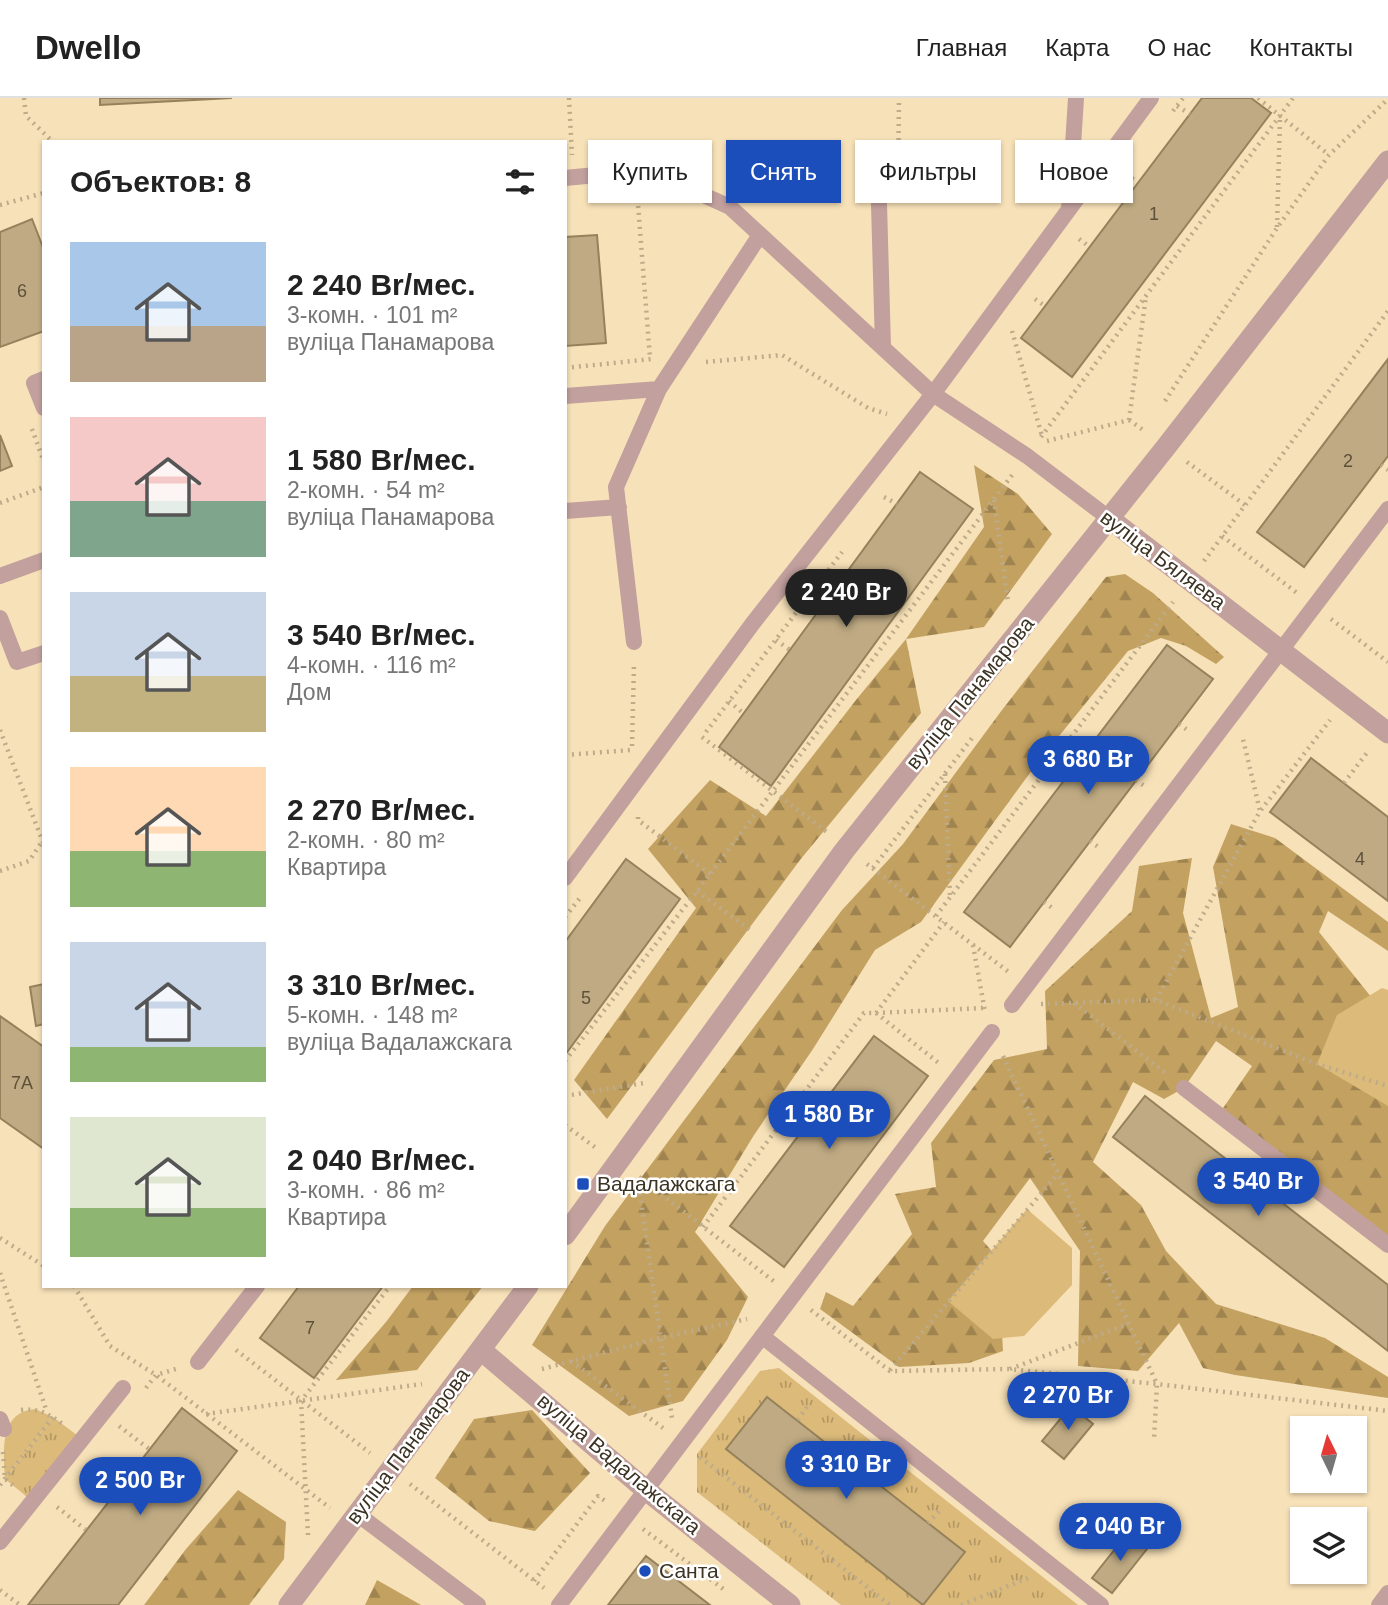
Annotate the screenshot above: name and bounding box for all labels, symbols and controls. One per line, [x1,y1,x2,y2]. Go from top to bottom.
text: Dwello [35,29,141,66]
text: Главная [916,34,1007,61]
text: Карта [1045,34,1109,61]
text: О нас [1147,34,1211,61]
text: Контакты [1249,34,1353,61]
chip: Купить [588,140,712,203]
chip: Снять [726,140,841,203]
chip: Фильтры [855,140,1001,203]
chip: Новое [1015,140,1133,203]
icon: filters [501,163,539,201]
text: Объектов: 8 [70,165,251,198]
house number: 1 [1149,204,1159,224]
text: 2 240 Br/мес. [287,268,476,301]
icon: home [126,270,210,354]
house number: 6 [17,281,27,301]
text: 3-комн. · 101 m² [287,302,458,328]
text: вуліца Панамарова [287,329,494,355]
text: 1 580 Br/мес. [287,443,476,476]
icon: home [126,445,210,529]
house number: 2 [1343,451,1353,471]
text: 2-комн. · 54 m² [287,477,445,503]
text: вуліца Панамарова [287,504,494,530]
street label: вуліца Бяляева [1096,505,1230,614]
pin: 2 240 Br [774,570,918,629]
text: 2 240 Br [801,579,891,605]
street label: вуліца Панамарова [901,612,1038,773]
text: 3 540 Br/мес. [287,618,476,651]
icon: home [126,620,210,704]
text: 4-комн. · 116 m² [287,652,456,678]
text: Дом [287,679,331,705]
pin: 3 680 Br [1016,736,1160,796]
text: 3 680 Br [1043,746,1133,772]
text: 2 270 Br/мес. [287,793,476,826]
icon: home [126,795,210,879]
text: 2-комн. · 80 m² [287,827,445,853]
house number: 4 [1355,849,1365,869]
text: Квартира [287,854,386,880]
text: 3 310 Br/мес. [287,968,476,1001]
icon: home [126,970,210,1054]
house number: 5 [581,988,591,1008]
text: 5-комн. · 148 m² [287,1002,458,1028]
text: вуліца Вадалажскага [287,1029,512,1055]
house number: 7А [11,1073,33,1093]
pin: 1 580 Br [757,1091,901,1151]
text: 1 580 Br [784,1101,874,1127]
text: 2 040 Br/мес. [287,1143,476,1176]
icon: home [126,1145,210,1229]
pin: 3 540 Br [1186,1158,1330,1218]
text: 3 540 Br [1213,1168,1303,1194]
place label: Вадалажскага [597,1172,736,1195]
marker: Вадалажскага [575,1176,591,1192]
text: 3-комн. · 86 m² [287,1177,445,1203]
text: Квартира [287,1204,386,1230]
house number: 7 [305,1318,315,1338]
street label: вуліца Панамарова [341,1363,474,1528]
pin: 2 270 Br [996,1372,1140,1432]
text: 2 270 Br [1023,1382,1113,1408]
street label: вуліца Вадалажскага [533,1389,706,1539]
north arrow [1290,1416,1367,1493]
map controls [1290,1416,1367,1584]
pin: 3 310 Br [774,1442,918,1501]
text: 3 310 Br [801,1451,891,1477]
pin: 2 500 Br [68,1458,212,1517]
text: 2 500 Br [95,1467,185,1493]
pin: 2 040 Br [1048,1504,1192,1563]
button: layers [1290,1507,1367,1584]
text: 2 040 Br [1075,1513,1165,1539]
place label: Санта [659,1559,719,1582]
marker: Санта [637,1563,653,1579]

